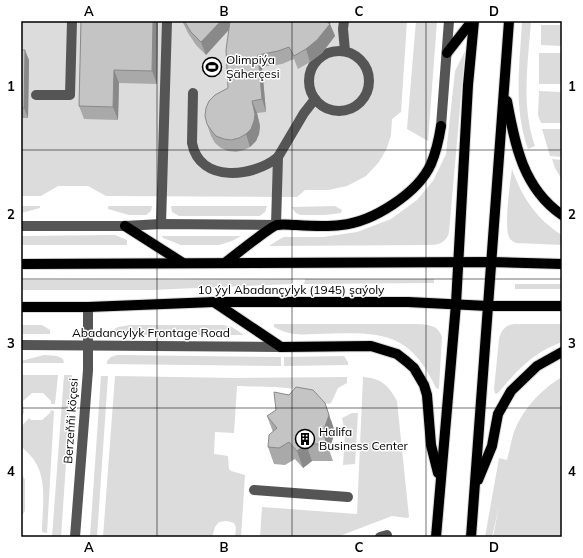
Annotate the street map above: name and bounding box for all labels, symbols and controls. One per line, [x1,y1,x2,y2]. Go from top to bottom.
text: A [84,3,94,19]
text: B [220,3,229,19]
text: C [355,3,364,19]
text: D [489,3,499,19]
place label: Olimpiýa Şäherçesi [226,52,280,81]
sports icon: Olimpiýa Şäherçesi [201,56,223,78]
text: 1 [7,78,15,94]
text: 1 [568,78,576,94]
text: 2 [7,206,15,222]
text: 2 [568,206,576,222]
street label: 10 ýyl Abadançylyk (1945) şaýoly [198,282,385,297]
street label: Abadancylyk Frontage Road [72,325,230,340]
text: 3 [7,335,15,351]
text: 3 [568,335,576,351]
street label: Berzeňňi köçesi [60,378,81,464]
place label: Halifa Business Center [319,424,409,453]
building icon: Halifa Business Center [294,428,316,450]
text: 4 [7,463,15,479]
text: 4 [568,463,576,479]
text: A [84,539,94,555]
text: B [220,539,229,555]
text: C [355,539,364,555]
text: D [489,539,499,555]

